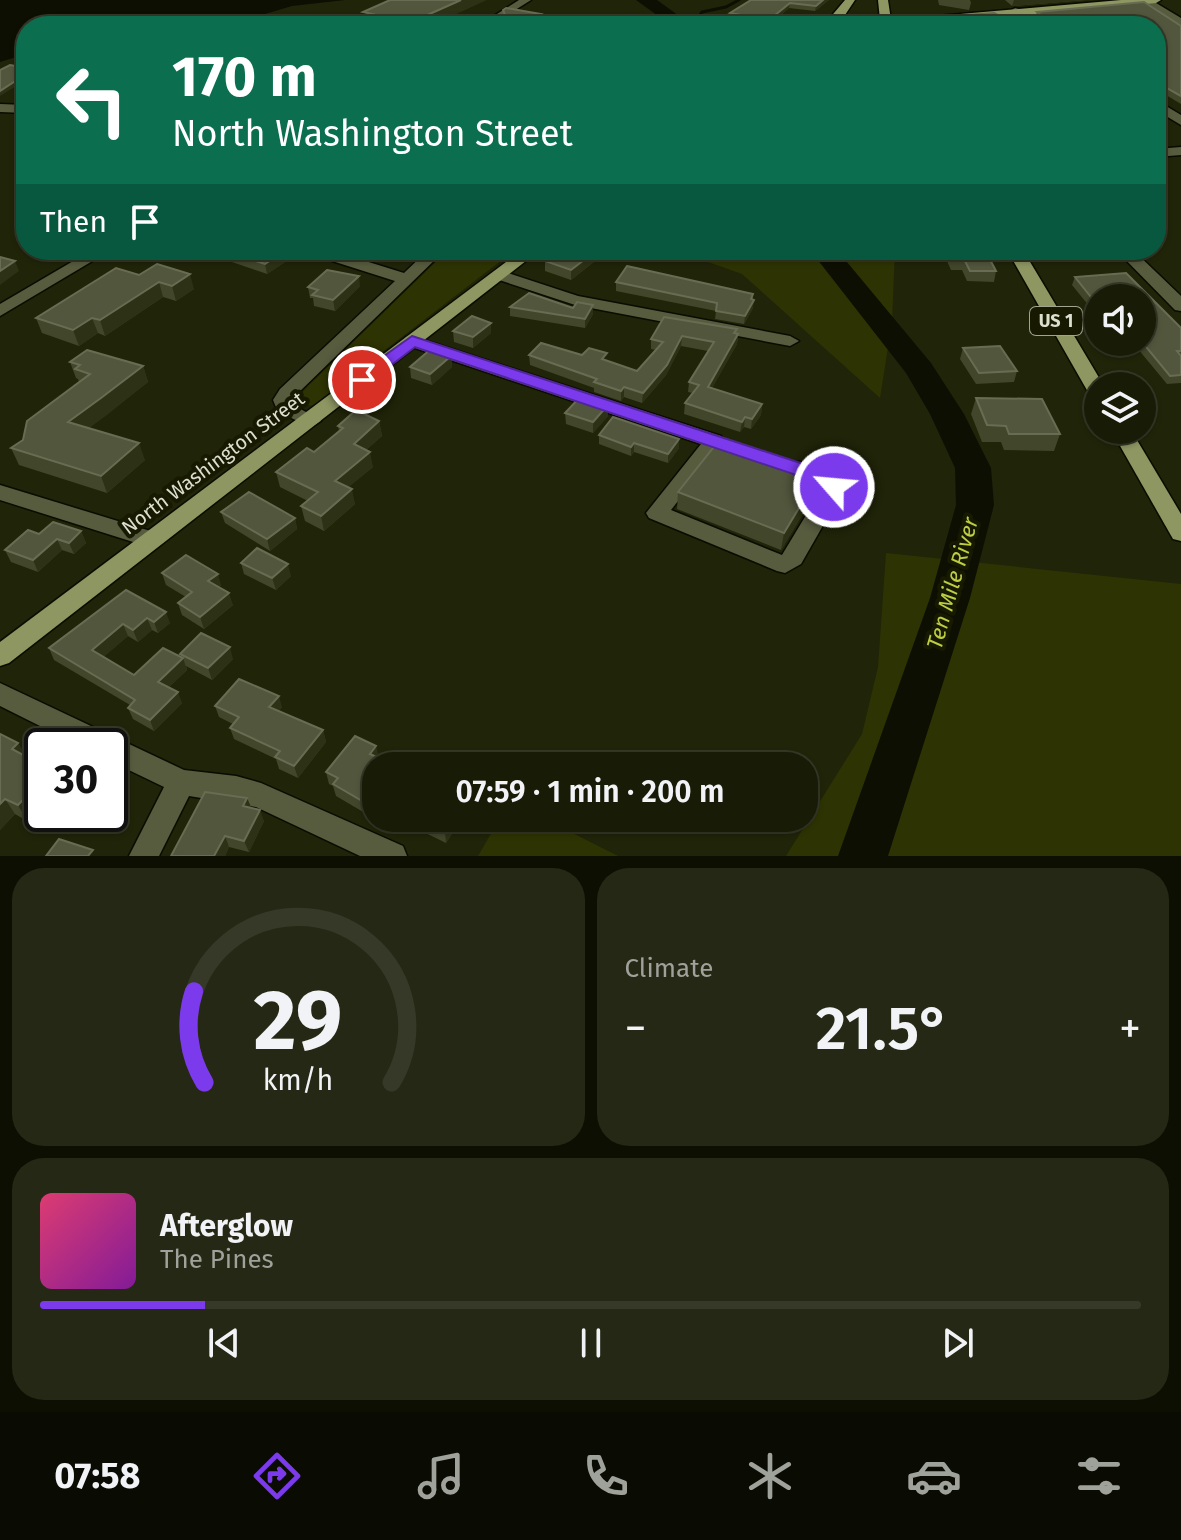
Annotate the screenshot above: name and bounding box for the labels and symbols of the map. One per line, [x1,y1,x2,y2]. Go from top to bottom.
road number: US 1 [1030,307,1082,335]
pin [328,346,396,414]
street label: North Washington Street [117,386,310,540]
position arrow [792,445,876,529]
water label: Ten Mile River [921,513,984,652]
speed limit sign: 30 [24,728,128,832]

